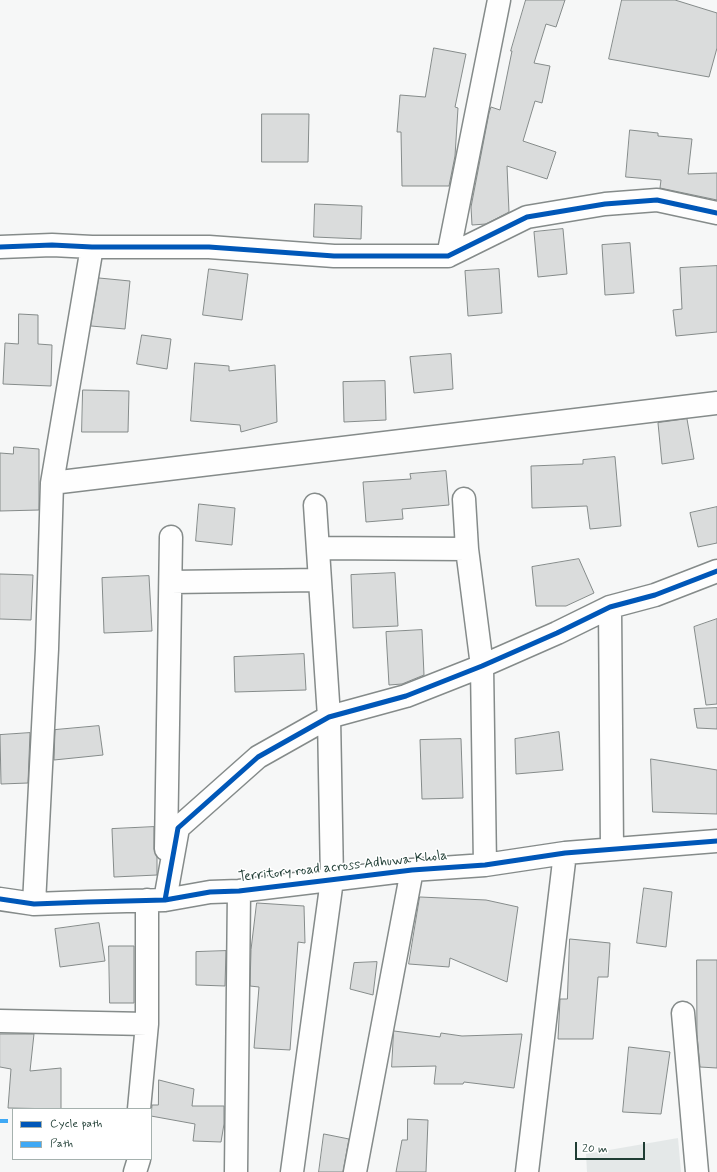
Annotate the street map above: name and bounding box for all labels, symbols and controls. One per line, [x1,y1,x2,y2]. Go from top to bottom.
street label: Territory road across Adhuwa Khola [238,848,448,886]
legend [12,1108,152,1160]
text: Cycle path [50,1116,102,1132]
scale bar [577,1134,647,1160]
text: Path [50,1136,73,1152]
text: 20 m [582,1141,608,1157]

